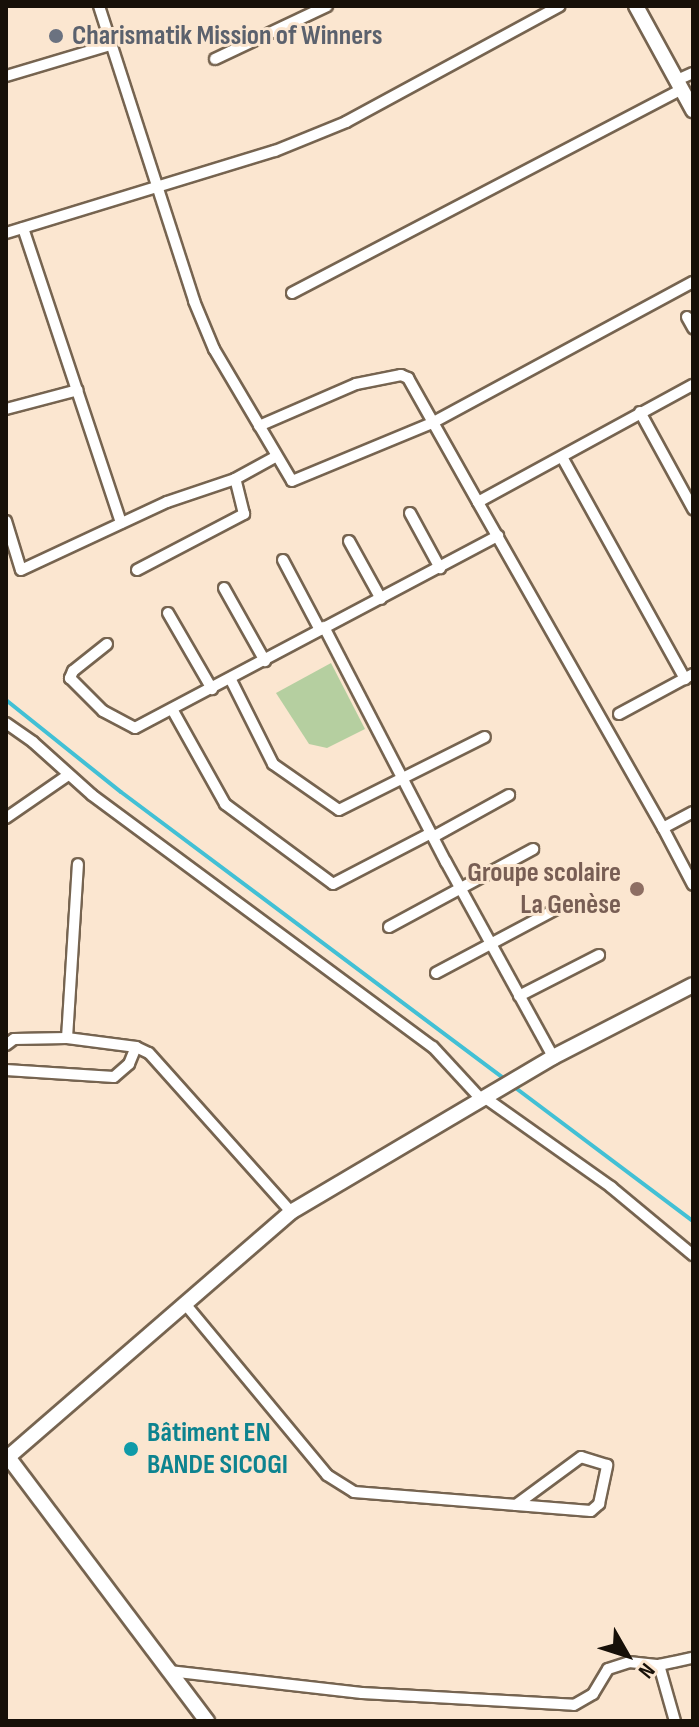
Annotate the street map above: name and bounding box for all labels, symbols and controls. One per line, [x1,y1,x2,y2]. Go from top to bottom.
place label: Charismatik Mission of Winners [72,19,382,53]
marker: Charismatik Mission of Winners [47,27,65,45]
place label: Groupe scolaire La Genèse [467,856,621,922]
marker: Groupe scolaire La Genèse [628,880,646,898]
place label: Bâtiment EN BANDE SICOGI [147,1416,288,1482]
marker: Bâtiment EN BANDE SICOGI [122,1440,140,1458]
north arrow [587,1615,667,1695]
text: N [632,1657,660,1683]

